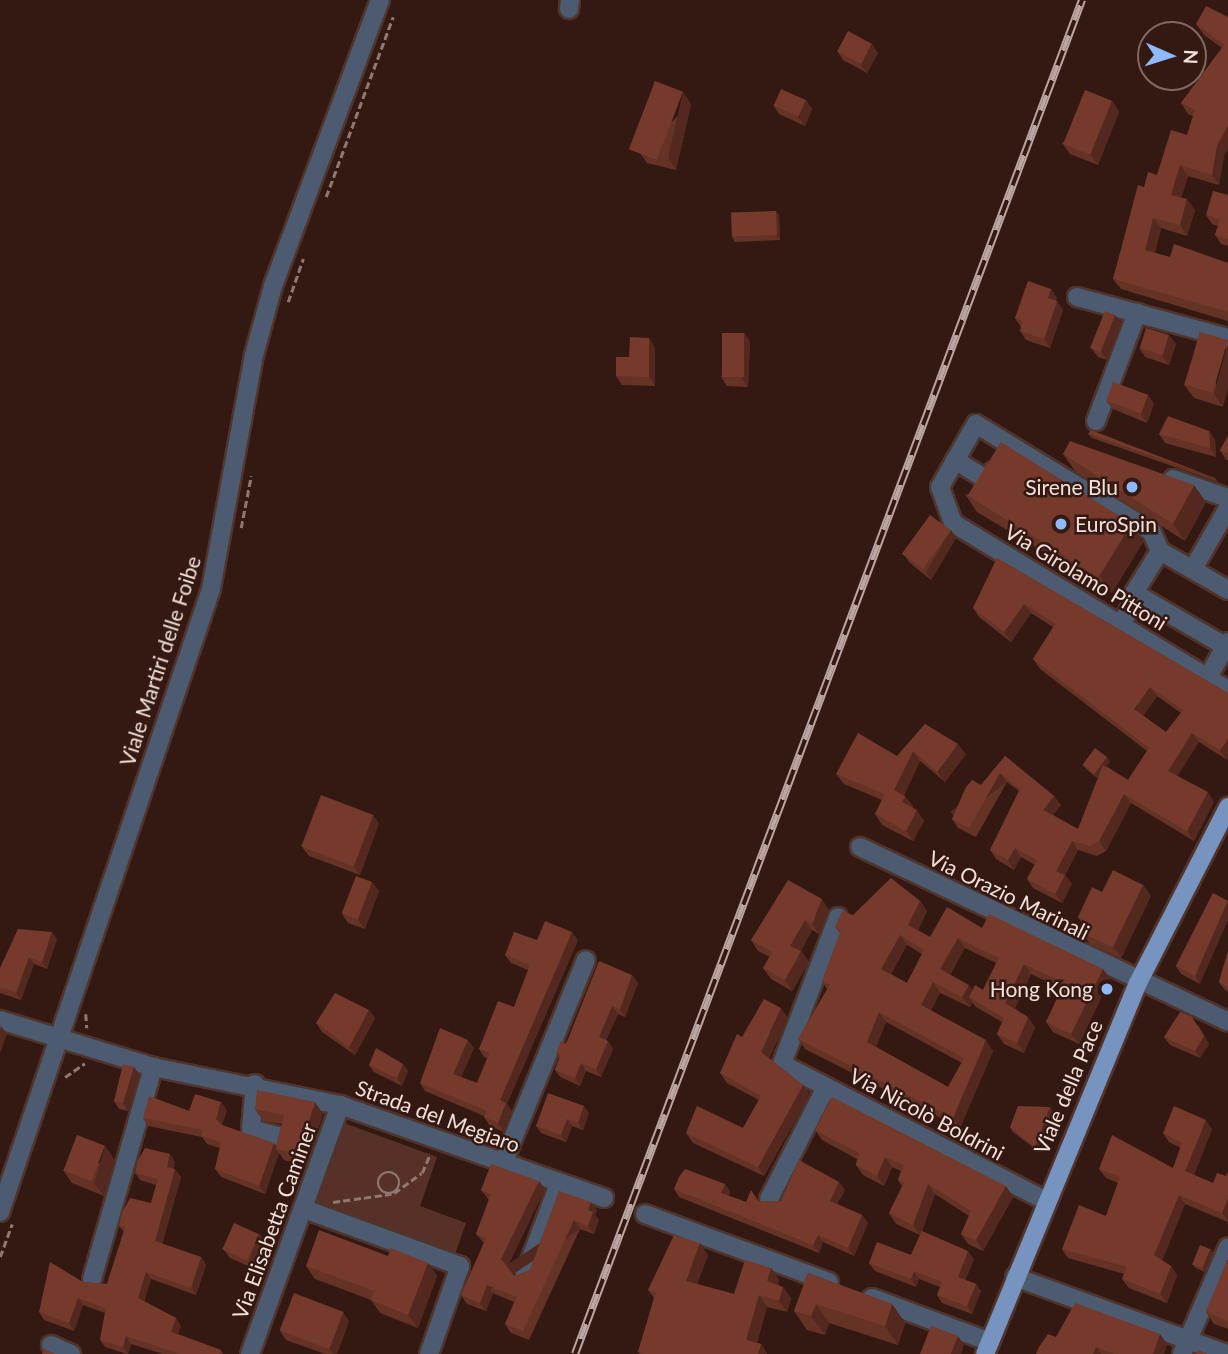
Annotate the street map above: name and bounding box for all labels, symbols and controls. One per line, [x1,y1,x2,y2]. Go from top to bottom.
north arrow [1137,21,1207,91]
text: N [1180,49,1203,65]
place label: Sirene Blu [1025,474,1118,500]
marker: Sirene Blu [1124,479,1140,495]
place label: EuroSpin [1075,511,1157,537]
marker: EuroSpin [1053,516,1069,532]
street label: Via Girolamo Pittoni [1000,519,1172,635]
street label: Viale Martiri delle Foibe [114,553,206,769]
street label: Via Orazio Marinali [924,845,1094,945]
place label: Hong Kong [990,976,1093,1002]
marker: Hong Kong [1099,981,1115,997]
street label: Viale della Pace [1028,1016,1108,1158]
street label: Via Nicolò Boldrini [845,1063,1009,1165]
street label: Strada del Megiaro [352,1075,524,1157]
street label: Via Elisabetta Caminer [227,1120,321,1322]

